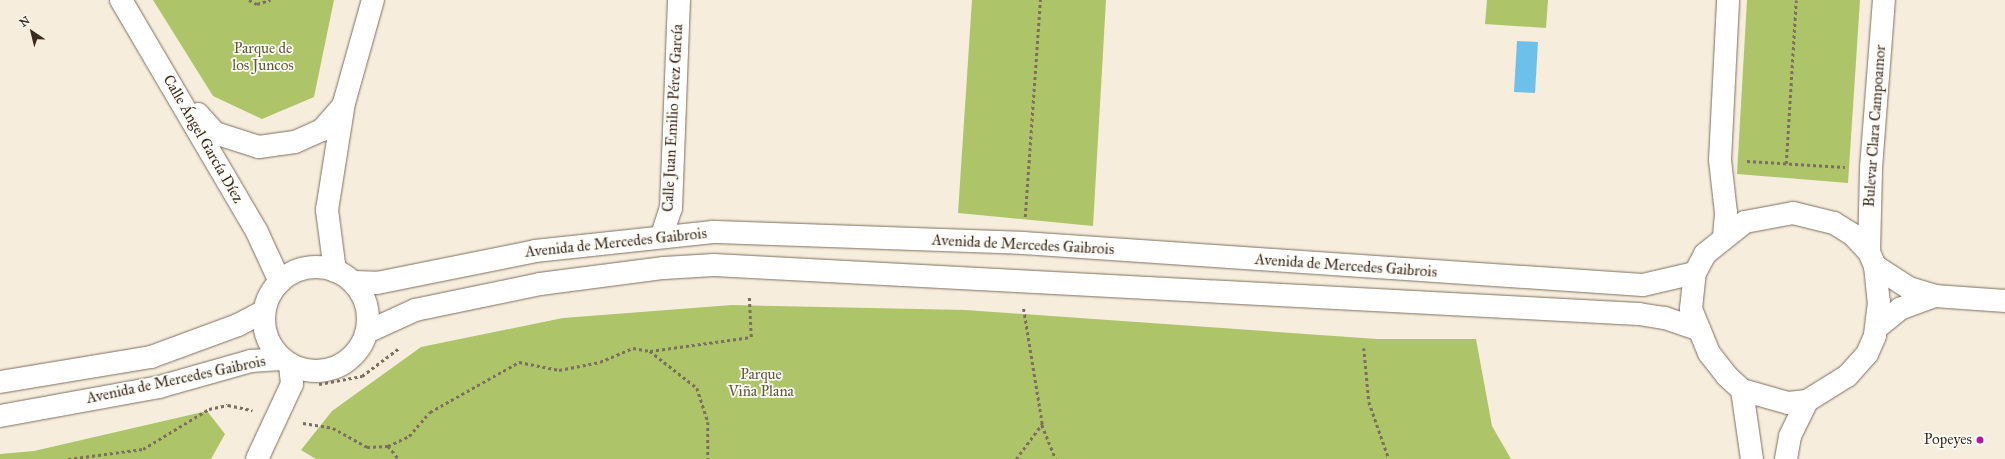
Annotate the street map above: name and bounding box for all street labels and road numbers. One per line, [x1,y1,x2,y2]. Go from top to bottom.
street label: Calle Juan Emilio Pérez García [659,24,687,212]
street label: Bulevar Clara Campoamor [1860,44,1890,208]
street label: Calle Ángel García Díez [159,72,247,206]
street label: Avenida de Mercedes Gaibrois [524,225,708,261]
street label: Avenida de Mercedes Gaibrois [931,231,1115,259]
street label: Avenida de Mercedes Gaibrois [1254,251,1438,281]
street label: Avenida de Mercedes Gaibrois [85,352,267,408]

